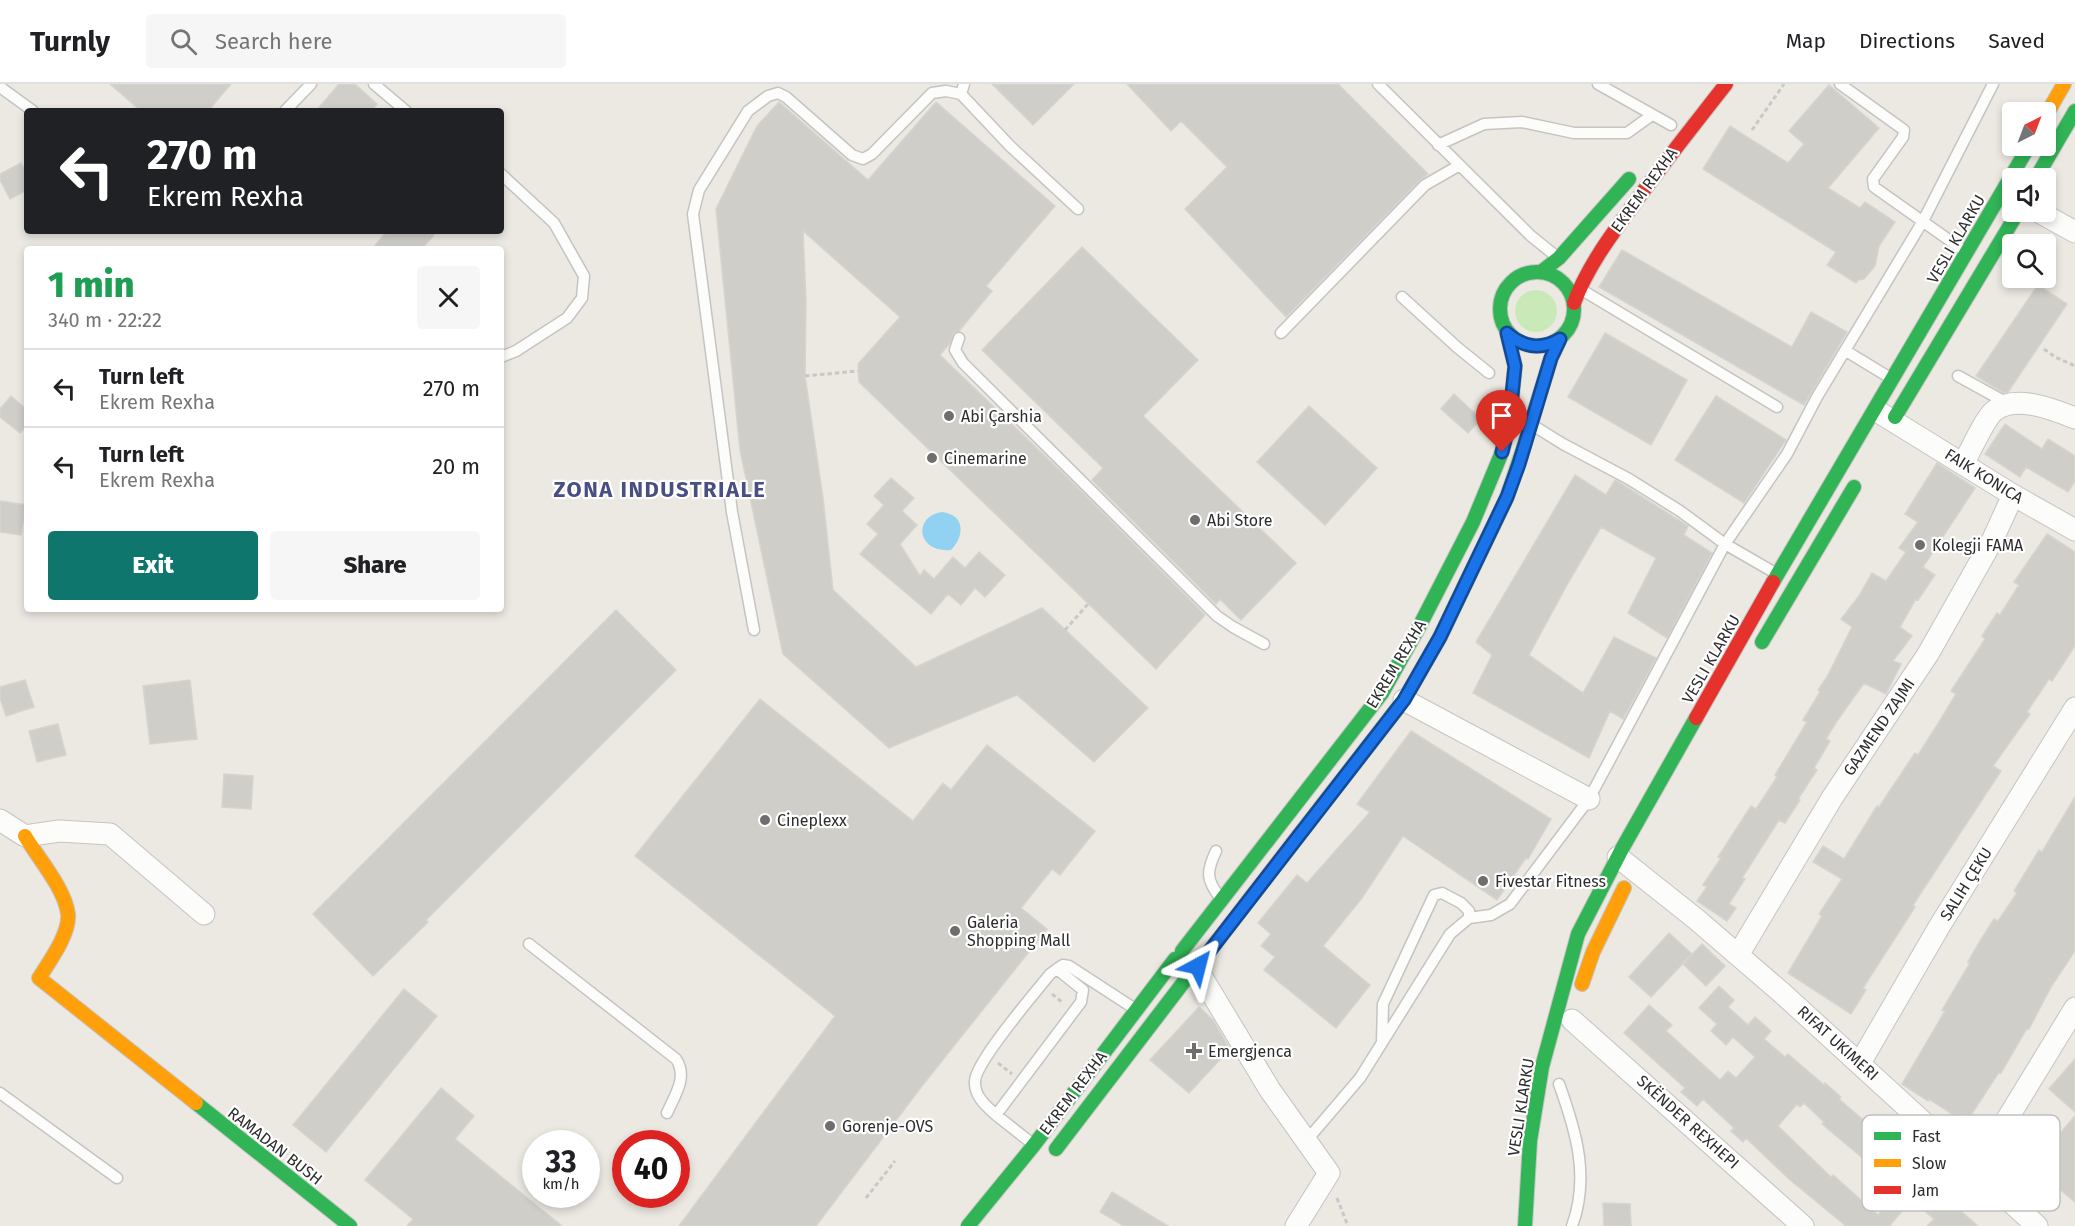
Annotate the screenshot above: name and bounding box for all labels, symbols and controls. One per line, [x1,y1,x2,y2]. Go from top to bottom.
search box [146,14,566,68]
text: Turnly [30,25,110,58]
icon: search [167,25,200,58]
text: Search here [215,28,332,55]
text: Map [1786,28,1826,54]
text: Directions [1859,28,1955,54]
text: Saved [1988,28,2045,54]
north arrow [2002,102,2056,156]
map controls [2002,102,2056,288]
text: 270 m [147,130,258,180]
icon: left [48,132,126,210]
street label: EKREM REXHA [1607,143,1682,236]
button: sound [2002,168,2056,222]
text: Ekrem Rexha [147,181,304,213]
street label: VESLI KLARKU [1923,191,1989,287]
button: search [2002,234,2056,288]
text: 1 min [48,263,134,307]
button: close [417,266,480,329]
text: 340 m · 22:22 [48,308,162,332]
text: Turn left [99,363,184,390]
icon: left [48,372,81,405]
text: 270 m [423,375,480,402]
text: Ekrem Rexha [99,390,215,414]
pin [1476,390,1527,452]
icon: arrive [1485,399,1518,432]
place label: Abi Çarshia [961,407,1042,427]
marker: Abi Çarshia [942,409,956,423]
text: Turn left [99,441,184,468]
street label: FAIK KONICA [1941,444,2027,508]
place label: Cinemarine [944,449,1027,468]
icon: left [48,450,81,483]
marker: Cinemarine [925,451,939,465]
text: 20 m [432,453,480,480]
text: Ekrem Rexha [99,468,215,492]
district label: ZONA INDUSTRIALE [554,476,766,503]
place label: Abi Store [1207,511,1272,530]
marker: Abi Store [1188,513,1202,527]
button: Exit [48,531,258,600]
button: Share [270,531,480,600]
place label: Kolegji FAMA [1932,536,2024,555]
marker: Kolegji FAMA [1913,538,1927,552]
street label: VESLI KLARKU [1678,611,1744,707]
street label: EKREM REXHA [1362,616,1430,712]
street label: GAZMEND ZAJMI [1839,675,1919,779]
place label: Cineplexx [777,811,847,830]
marker: Cineplexx [758,813,772,827]
street label: SALIH ÇEKU [1936,844,1997,925]
place label: Fivestar Fitness [1495,872,1606,891]
marker: Fivestar Fitness [1476,874,1490,888]
place label: Galeria Shopping Mall [967,913,1071,950]
marker: Galeria Shopping Mall [948,924,962,938]
position arrow [1166,934,1230,998]
street label: RIFAT UKIMERI [1794,1002,1882,1084]
marker: Emergjenca [1185,1042,1203,1060]
place label: Emergjenca [1208,1042,1292,1061]
street label: EKREM REXHA [1035,1047,1111,1139]
street label: VESLI KLARKU [1504,1057,1538,1157]
street label: SKËNDER REXHEPI [1633,1071,1743,1173]
street label: RAMADAN BUSH [224,1103,326,1189]
legend [1862,1115,2060,1211]
place label: Gorenje-OVS [842,1117,934,1136]
marker: Gorenje-OVS [823,1119,837,1133]
text: Fast [1912,1127,1941,1146]
speed limit sign: 40 [612,1130,690,1208]
text: 33 [545,1144,577,1180]
text: Slow [1912,1154,1947,1173]
text: km/h [542,1175,580,1193]
text: Jam [1912,1181,1939,1200]

